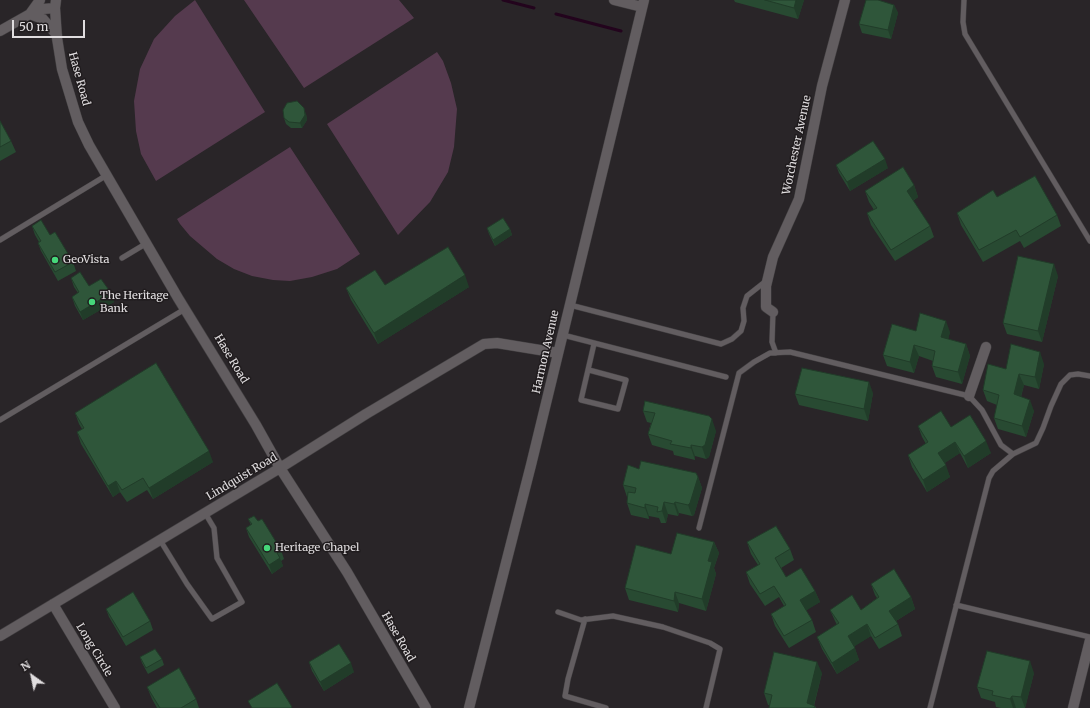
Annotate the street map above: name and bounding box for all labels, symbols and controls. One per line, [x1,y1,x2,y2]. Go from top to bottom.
scale bar [14,12,87,38]
text: 50 m [19,19,48,34]
street label: Hase Road [65,51,93,107]
street label: Worchester Avenue [780,94,814,196]
place label: GeoVista [63,253,109,267]
marker: GeoVista [50,255,60,265]
place label: The Heritage Bank [100,289,169,315]
marker: The Heritage Bank [87,297,97,307]
street label: Harmon Avenue [530,309,562,395]
street label: Hase Road [211,332,251,386]
street label: Lindquist Road [204,451,280,503]
place label: Heritage Chapel [275,541,359,555]
marker: Heritage Chapel [262,543,272,553]
street label: Hase Road [378,610,418,664]
street label: Long Circle [73,621,115,679]
north arrow [12,656,52,696]
text: N [18,658,33,674]

